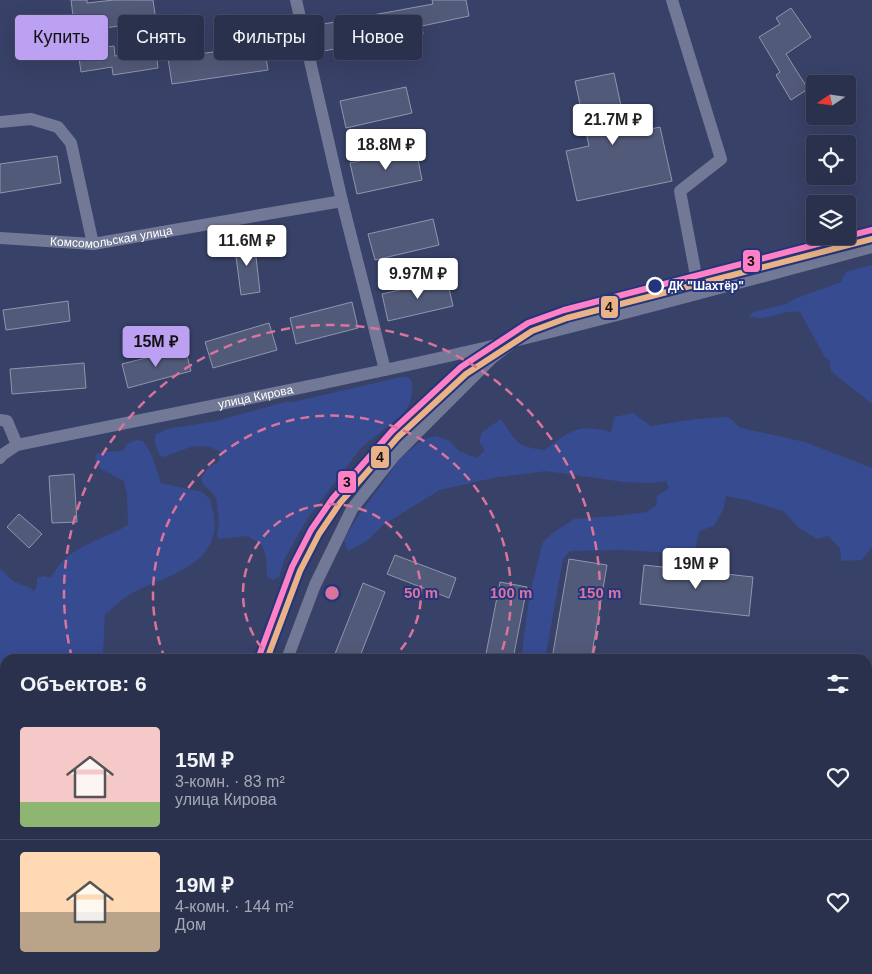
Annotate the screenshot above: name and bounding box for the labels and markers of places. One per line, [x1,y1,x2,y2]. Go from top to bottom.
pin: 21.7M ₽ [567,104,659,146]
pin: 18.8M ₽ [340,128,432,171]
pin: 11.6M ₽ [201,224,293,267]
pin: 9.97M ₽ [372,258,464,300]
marker: ДК "Шахтёр" [646,277,664,295]
place label: ДК "Шахтёр" [668,279,744,293]
pin: 15M ₽ [121,326,191,368]
pin: 19M ₽ [661,548,731,590]
centre of rings [323,584,341,602]

